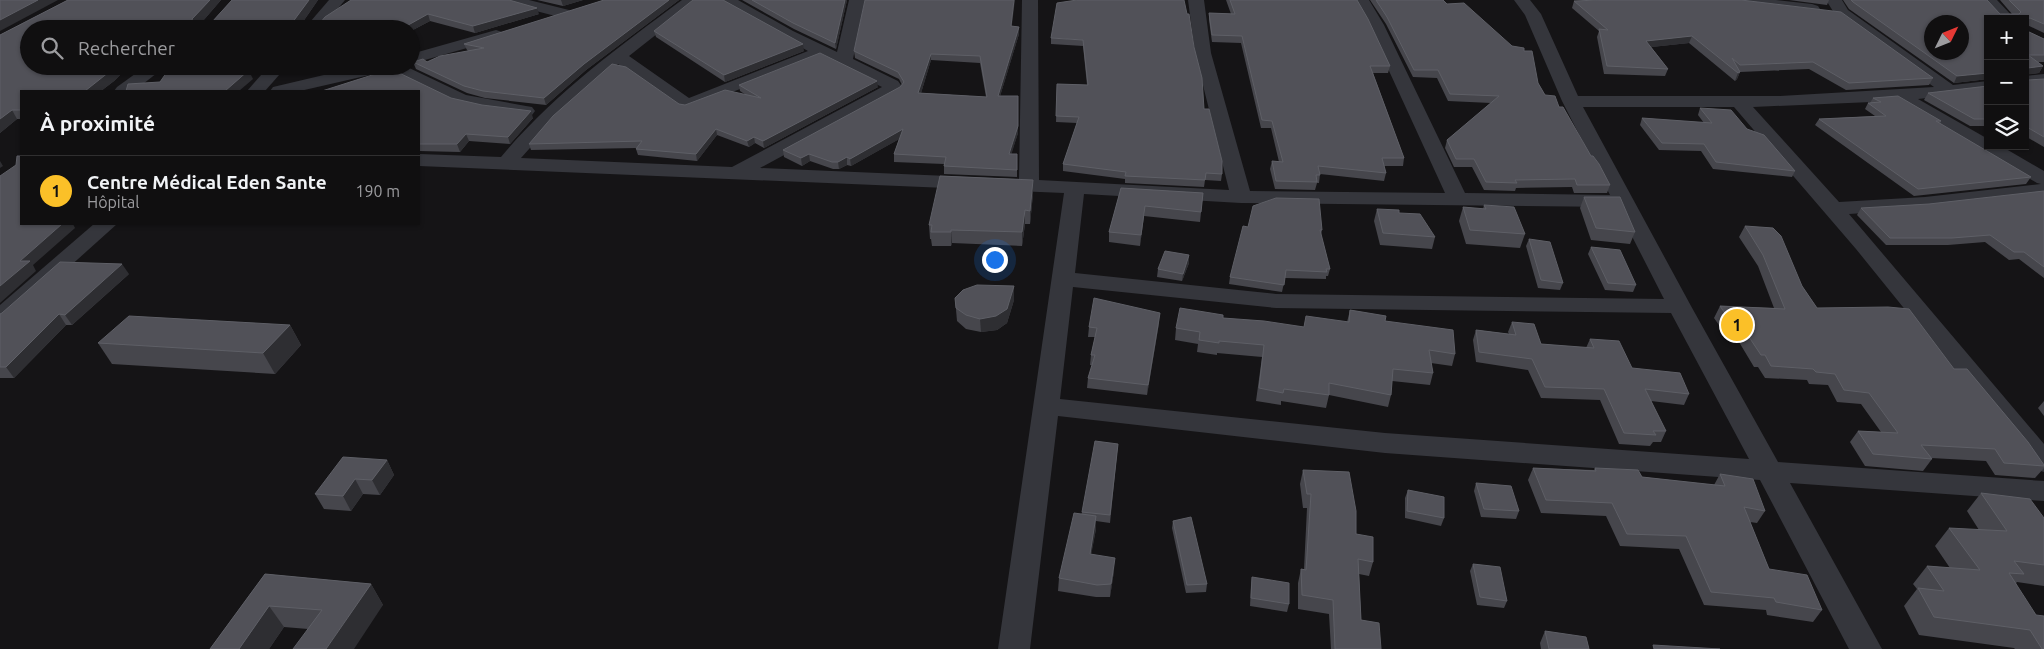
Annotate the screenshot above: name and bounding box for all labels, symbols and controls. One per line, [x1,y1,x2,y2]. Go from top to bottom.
north arrow [1924,15,1969,60]
map controls [1984,15,2029,150]
button: + [1984,15,2029,60]
search box [20,20,420,75]
icon: search [38,34,66,62]
text: Rechercher [78,37,175,59]
button: − [1984,60,2029,105]
button: layers [1984,105,2029,150]
text: À proximité [40,111,155,135]
text: Centre Médical Eden Sante [87,171,327,193]
text: 1 [51,182,61,200]
text: 190 m [355,182,400,200]
text: Hôpital [87,193,139,211]
your location [982,247,1008,273]
pin: 1 [1721,306,1753,344]

